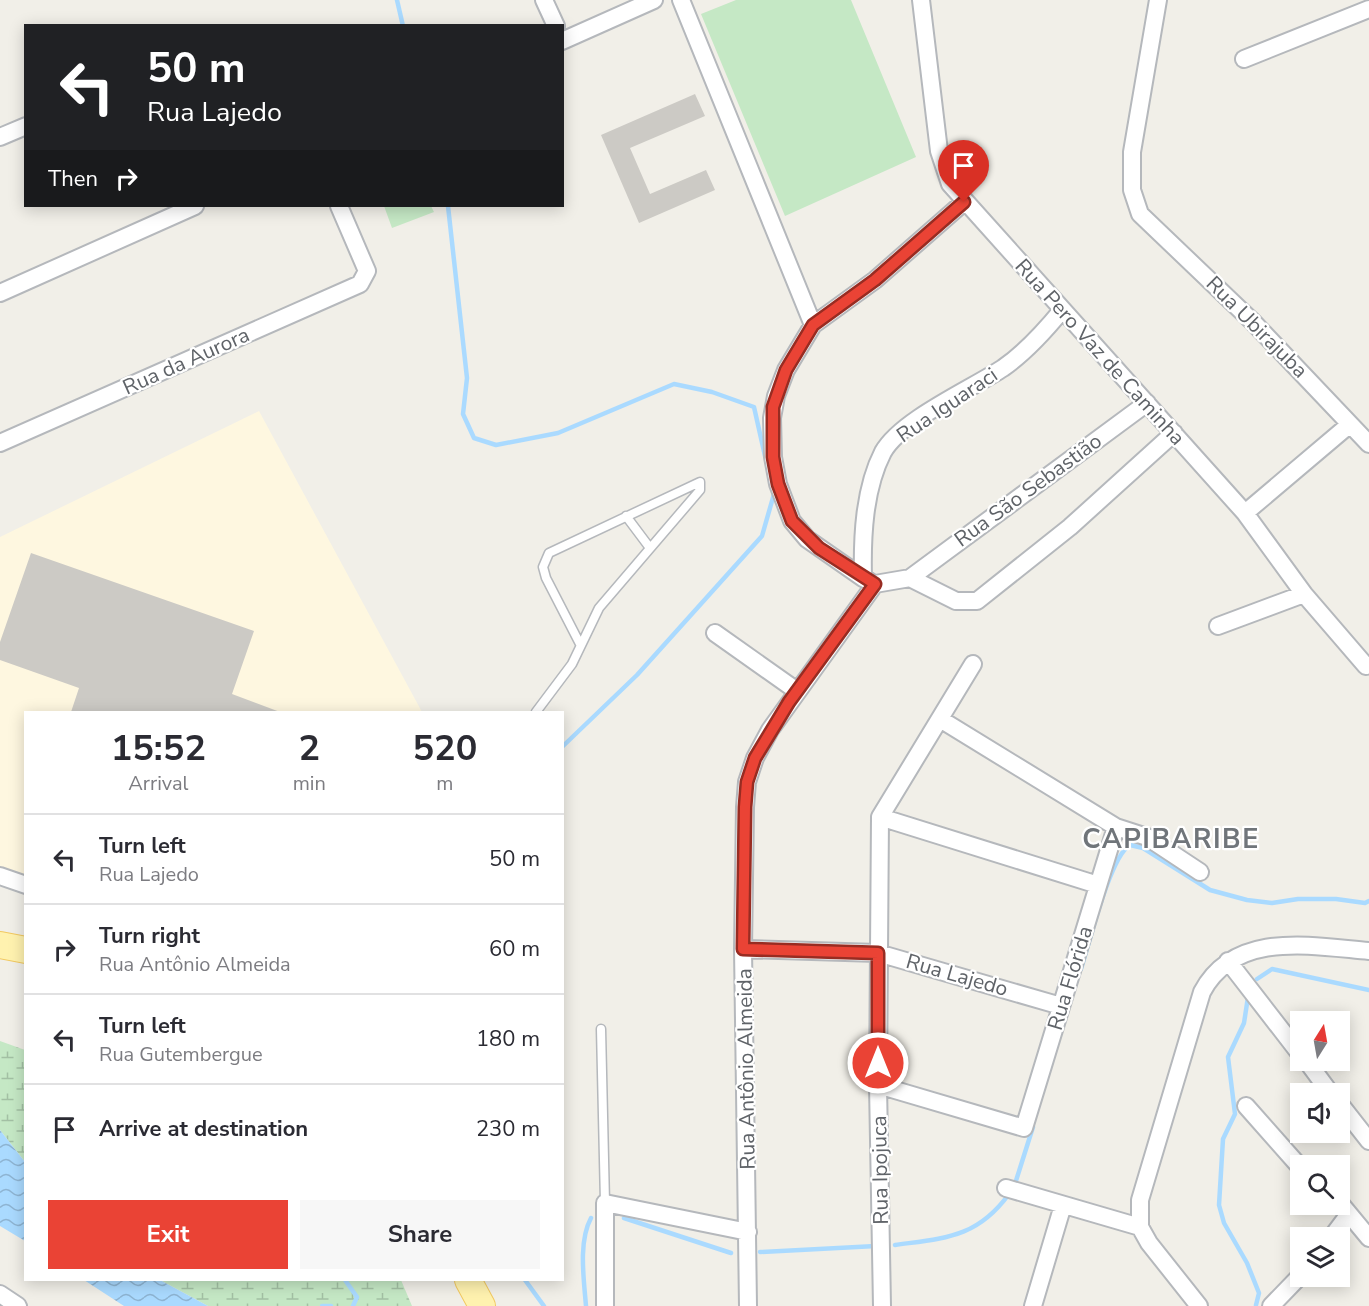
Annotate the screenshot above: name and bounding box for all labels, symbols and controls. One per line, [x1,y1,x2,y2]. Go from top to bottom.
text: 50 m [147,40,246,97]
icon: left [48,48,126,126]
text: Rua Lajedo [147,94,282,131]
pin [938,140,989,202]
icon: arrive [947,149,980,182]
icon: right [110,162,143,195]
text: Then [48,164,98,194]
street label: Rua Pero Vaz de Caminha [1009,253,1191,451]
street label: Rua Ubirajuba [1200,270,1314,384]
street label: Rua da Aurora [118,321,254,401]
street label: Rua Iguaraci [891,361,1003,449]
street label: Rua São Sebastião [949,427,1107,553]
text: 15:52 [111,724,206,773]
text: 2 [298,724,320,773]
text: 520 [412,724,477,773]
text: Arrival [128,770,188,797]
text: min [293,770,326,797]
text: m [436,770,453,797]
district label: CAPIBARIBE [1082,821,1260,858]
text: Turn left [99,831,186,861]
icon: left [48,843,81,876]
text: 50 m [489,844,540,874]
text: Rua Lajedo [99,861,199,888]
text: Turn right [99,921,200,951]
street label: Rua Flórida [1041,923,1099,1033]
icon: right [48,933,81,966]
text: 60 m [489,934,540,964]
street label: Rua Lajedo [903,947,1011,1003]
text: Rua Antônio Almeida [99,951,291,978]
street label: Rua Antônio Almeida [730,968,762,1170]
text: Turn left [99,1011,186,1041]
north arrow [1290,1011,1350,1071]
map controls [1290,1011,1350,1287]
icon: left [48,1023,81,1056]
text: 180 m [476,1024,540,1054]
position arrow [846,1031,910,1095]
text: Rua Gutembergue [99,1041,263,1068]
button: sound [1290,1083,1350,1143]
icon: arrive [48,1113,81,1146]
text: Arrive at destination [99,1114,308,1144]
text: 230 m [476,1114,540,1144]
street label: Rua Ipojuca [865,1115,895,1225]
button: search [1290,1155,1350,1215]
button: Exit [48,1200,288,1269]
button: Share [300,1200,540,1269]
button: layers [1290,1227,1350,1287]

